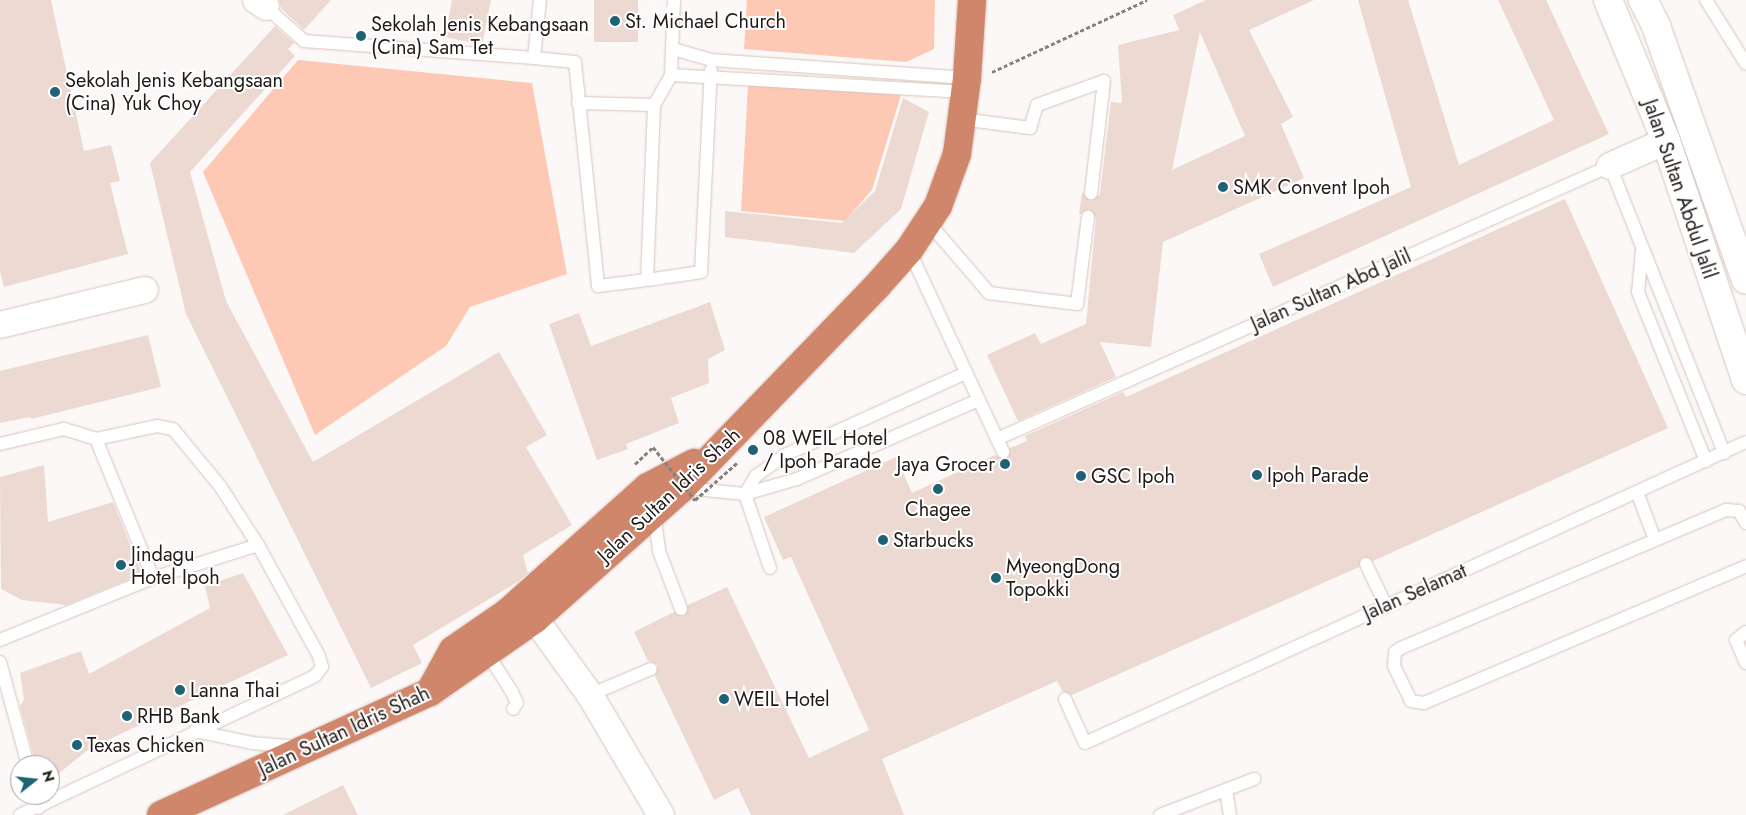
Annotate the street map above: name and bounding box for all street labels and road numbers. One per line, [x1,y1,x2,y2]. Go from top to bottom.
street label: Jalan Sultan Abdul Jalil [1638,96,1722,282]
street label: Jalan Sultan Abd Jalil [1247,244,1415,336]
street label: Jalan Sultan Idris Shah [593,423,745,567]
street label: Jalan Selamat [1360,559,1470,625]
street label: Jalan Sultan Idris Shah [255,681,433,781]

